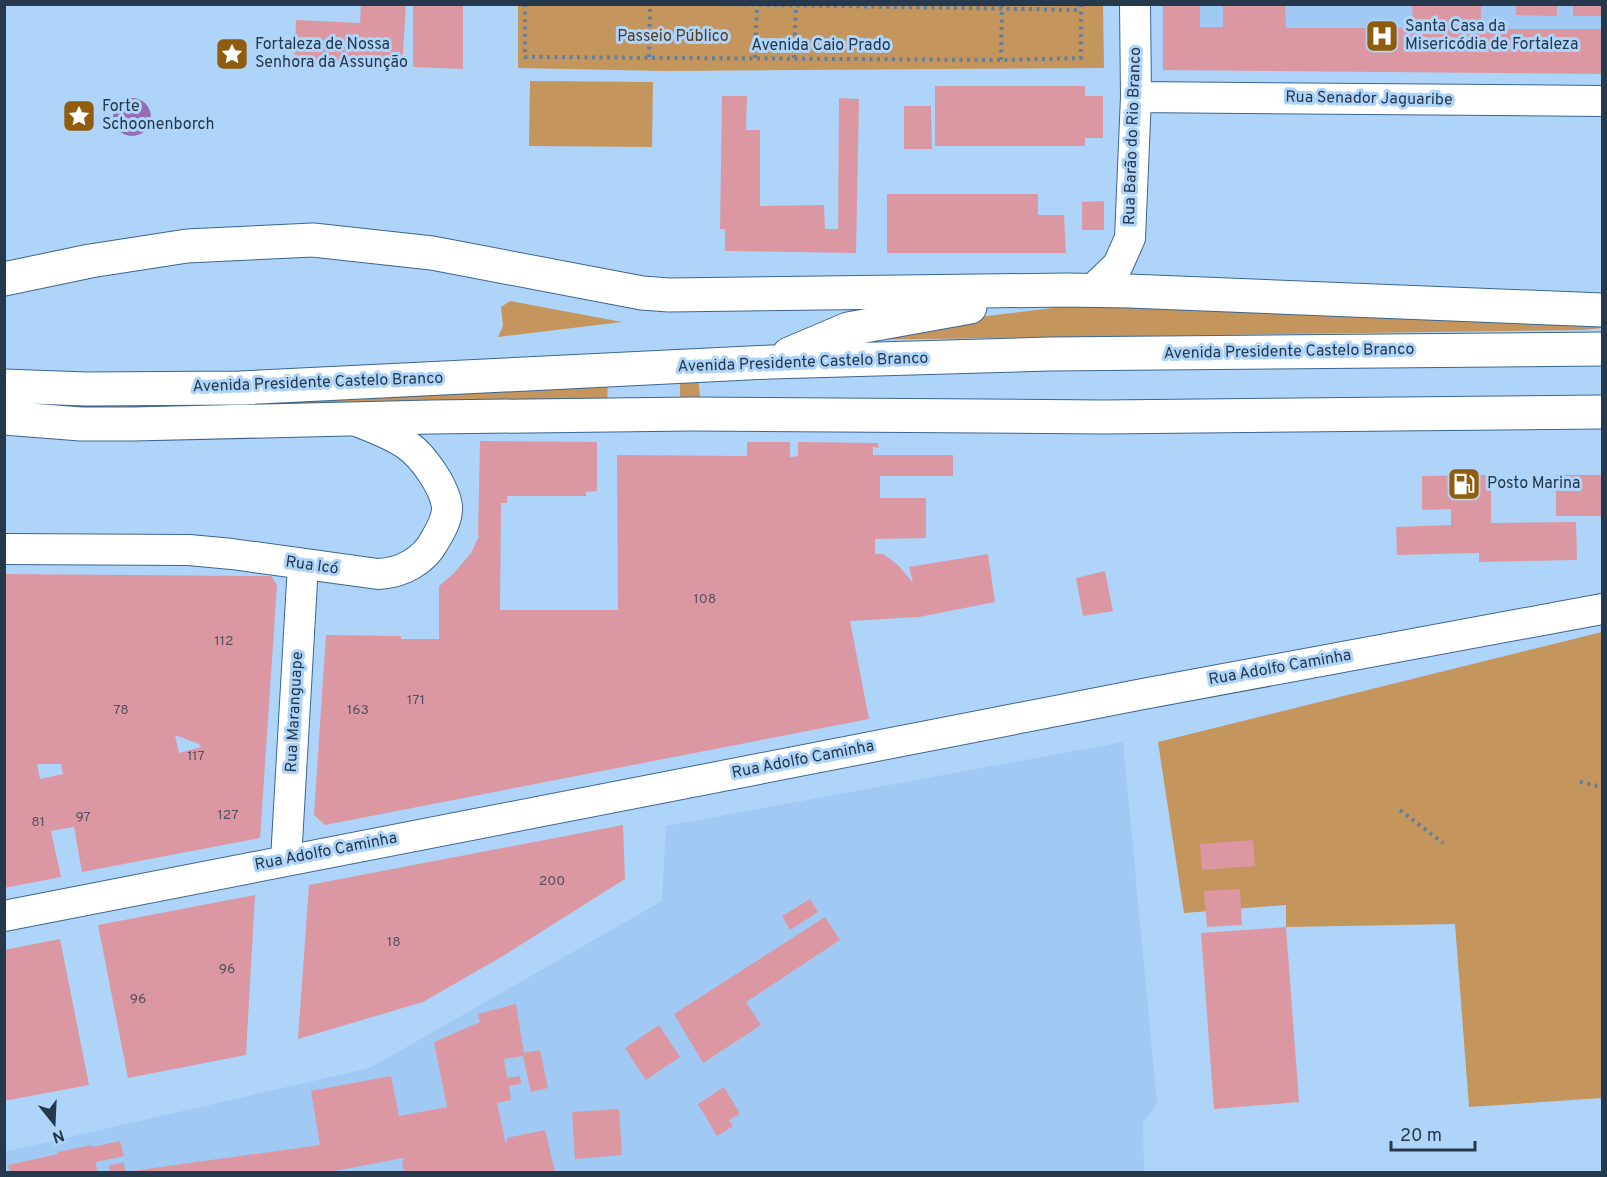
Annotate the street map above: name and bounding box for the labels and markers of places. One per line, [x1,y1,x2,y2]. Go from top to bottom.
place label: Santa Casa da Misericódia de Fortaleza [1405,17,1578,55]
hospital icon: Santa Casa da Misericódia de Fortaleza [1364,18,1400,54]
place label: Fortaleza de Nossa Senhora da Assunção [255,35,408,73]
place icon: Fortaleza de Nossa Senhora da Assunção [214,36,250,72]
place label: Forte Schoonenborch [102,97,215,135]
place icon: Forte Schoonenborch [61,98,97,134]
fuel station icon: Posto Marina [1446,466,1482,502]
place label: Posto Marina [1487,474,1581,494]

